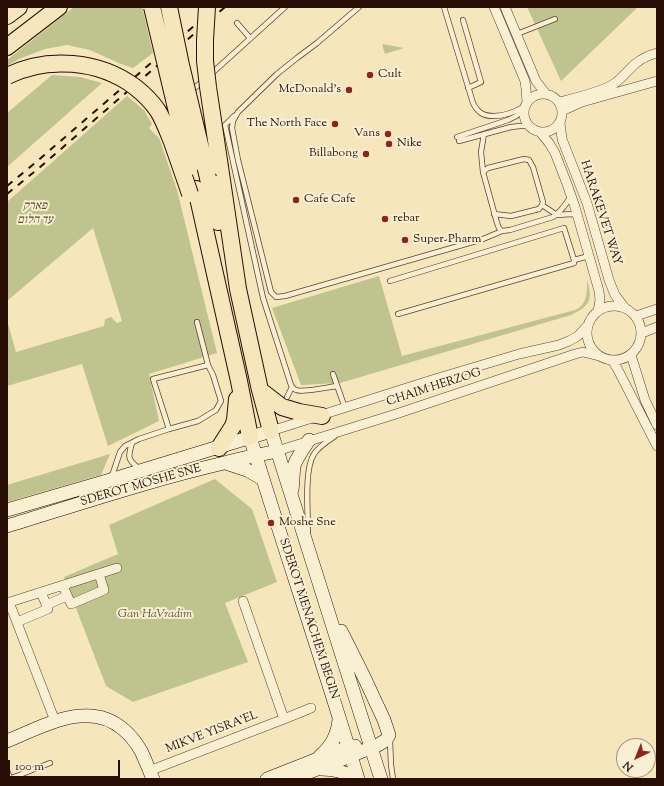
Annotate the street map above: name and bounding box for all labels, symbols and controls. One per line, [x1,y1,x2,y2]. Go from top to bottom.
place label: Cult [378,68,402,82]
marker: Cult [365,70,375,80]
place label: McDonald's [279,83,341,97]
marker: McDonald's [344,85,354,95]
place label: The North Face [246,117,327,131]
marker: The North Face [330,119,340,129]
place label: Vans [354,127,380,141]
marker: Vans [383,129,393,139]
place label: Nike [397,137,422,151]
marker: Nike [384,139,394,149]
place label: Billabong [309,147,358,161]
marker: Billabong [361,149,371,159]
street label: HARAKEVET WAY [576,159,624,267]
place label: Cafe Cafe [304,193,356,207]
marker: Cafe Cafe [291,195,301,205]
park label: פארק עד הלום [17,200,53,228]
place label: rebar [393,212,419,226]
marker: rebar [380,214,390,224]
place label: Super-Pharm [413,233,481,247]
marker: Super-Pharm [400,235,410,245]
street label: CHAIM HERZOG [385,366,483,410]
street label: SDEROT MOSHE SNE [79,462,203,510]
place label: Moshe Sne [279,516,336,530]
marker: Moshe Sne [266,518,276,528]
street label: SDEROT MENACHEM BEGIN [275,537,341,701]
park label: Gan HaVradim [118,608,192,622]
street label: MIKVE YISRA'EL [164,709,260,757]
north arrow [616,738,656,778]
scale bar [10,752,122,778]
text: N [620,757,637,775]
text: 100 m [15,758,44,776]

